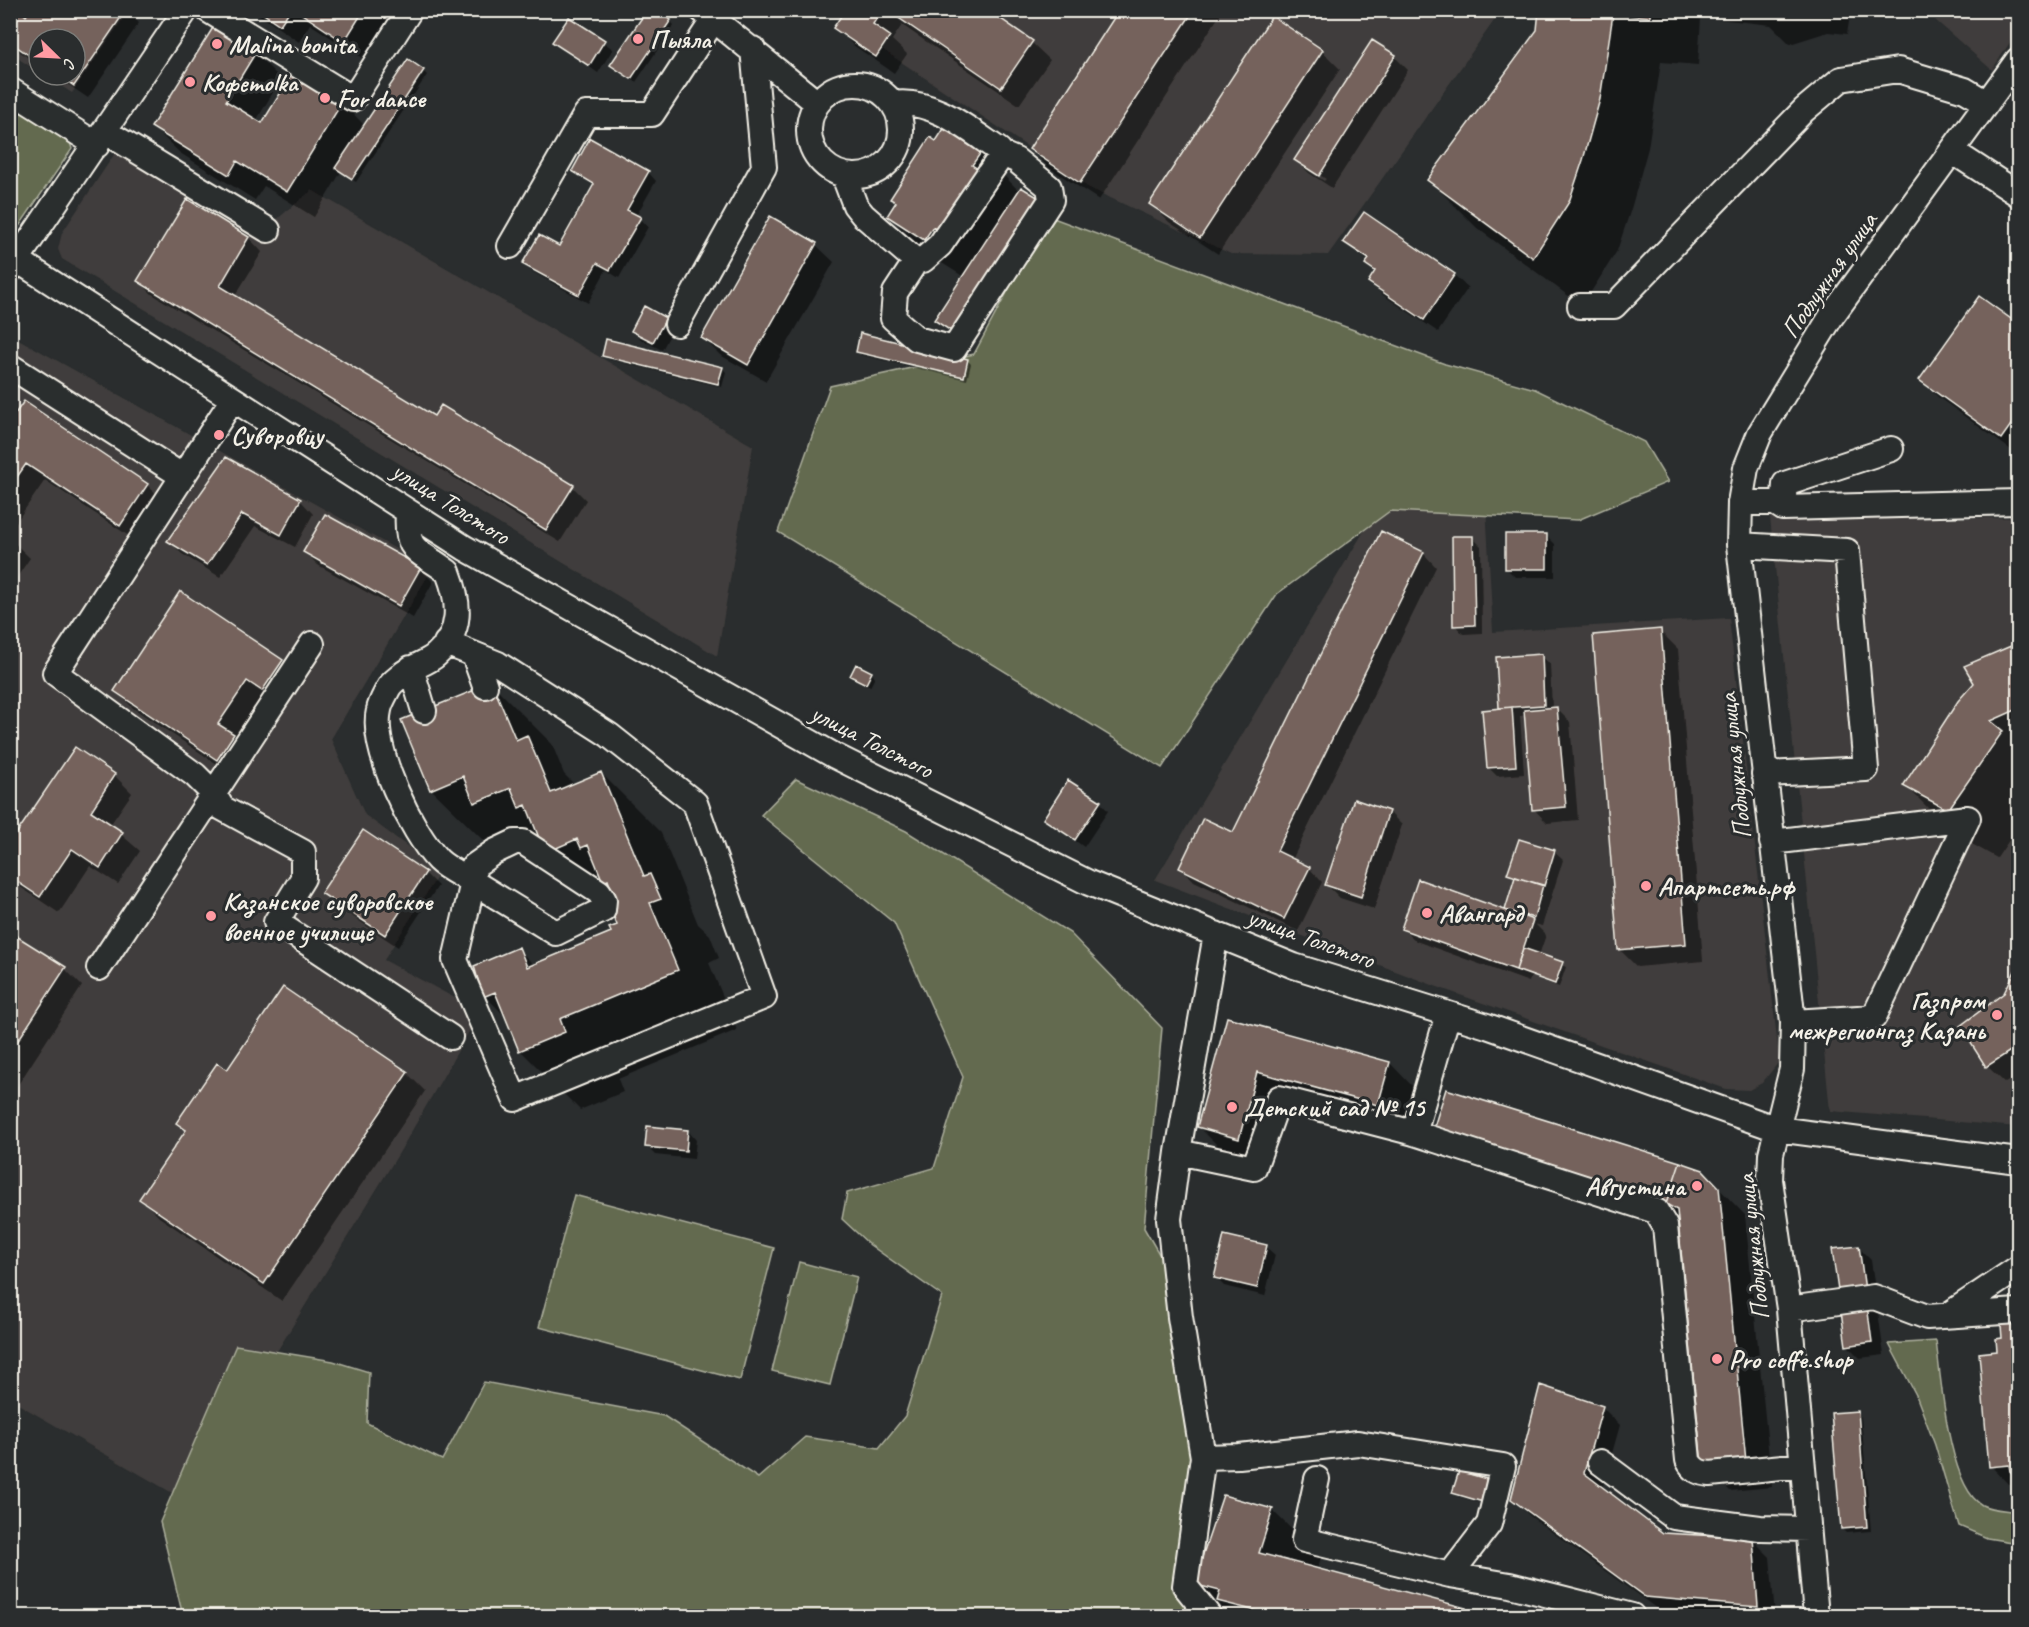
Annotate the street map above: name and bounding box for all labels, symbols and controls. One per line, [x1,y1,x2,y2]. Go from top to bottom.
place label: Пыяла [650,23,713,56]
north arrow [27,27,87,87]
place label: Malina bonita [229,28,358,61]
marker: Пыяла [631,32,645,46]
marker: Malina bonita [210,37,224,51]
text: С [58,55,81,72]
place label: Кофеmolka [202,66,300,99]
marker: Кофеmolka [183,75,197,89]
place label: For dance [337,82,427,115]
marker: For dance [318,91,332,105]
street label: Подлужная улица [1773,204,1885,344]
place label: Суворовцу [231,419,326,452]
marker: Суворовцу [212,428,226,442]
street label: улица Толстого [384,453,518,553]
street label: Подлужная улица [1711,690,1759,841]
street label: улица Толстого [804,695,940,787]
place label: Апартсеть.рф [1658,870,1796,903]
marker: Апартсеть.рф [1639,879,1653,893]
place label: Казанское суворовское военное училище [223,885,435,948]
place label: Авангард [1439,897,1526,930]
street label: улица Толстого [1241,899,1381,977]
marker: Авангард [1420,906,1434,920]
marker: Казанское суворовское военное училище [204,909,218,923]
place label: Газпром межрегионгаз Казань [1788,984,1987,1047]
marker: Газпром межрегионгаз Казань [1990,1008,2004,1022]
place label: Детский сад № 15 [1244,1091,1427,1124]
marker: Детский сад № 15 [1225,1100,1239,1114]
place label: Августина [1585,1170,1688,1203]
street label: Подлужная улица [1729,1171,1777,1322]
marker: Августина [1690,1179,1704,1193]
place label: Pro coffe.shop [1729,1343,1854,1376]
marker: Pro coffe.shop [1710,1352,1724,1366]

